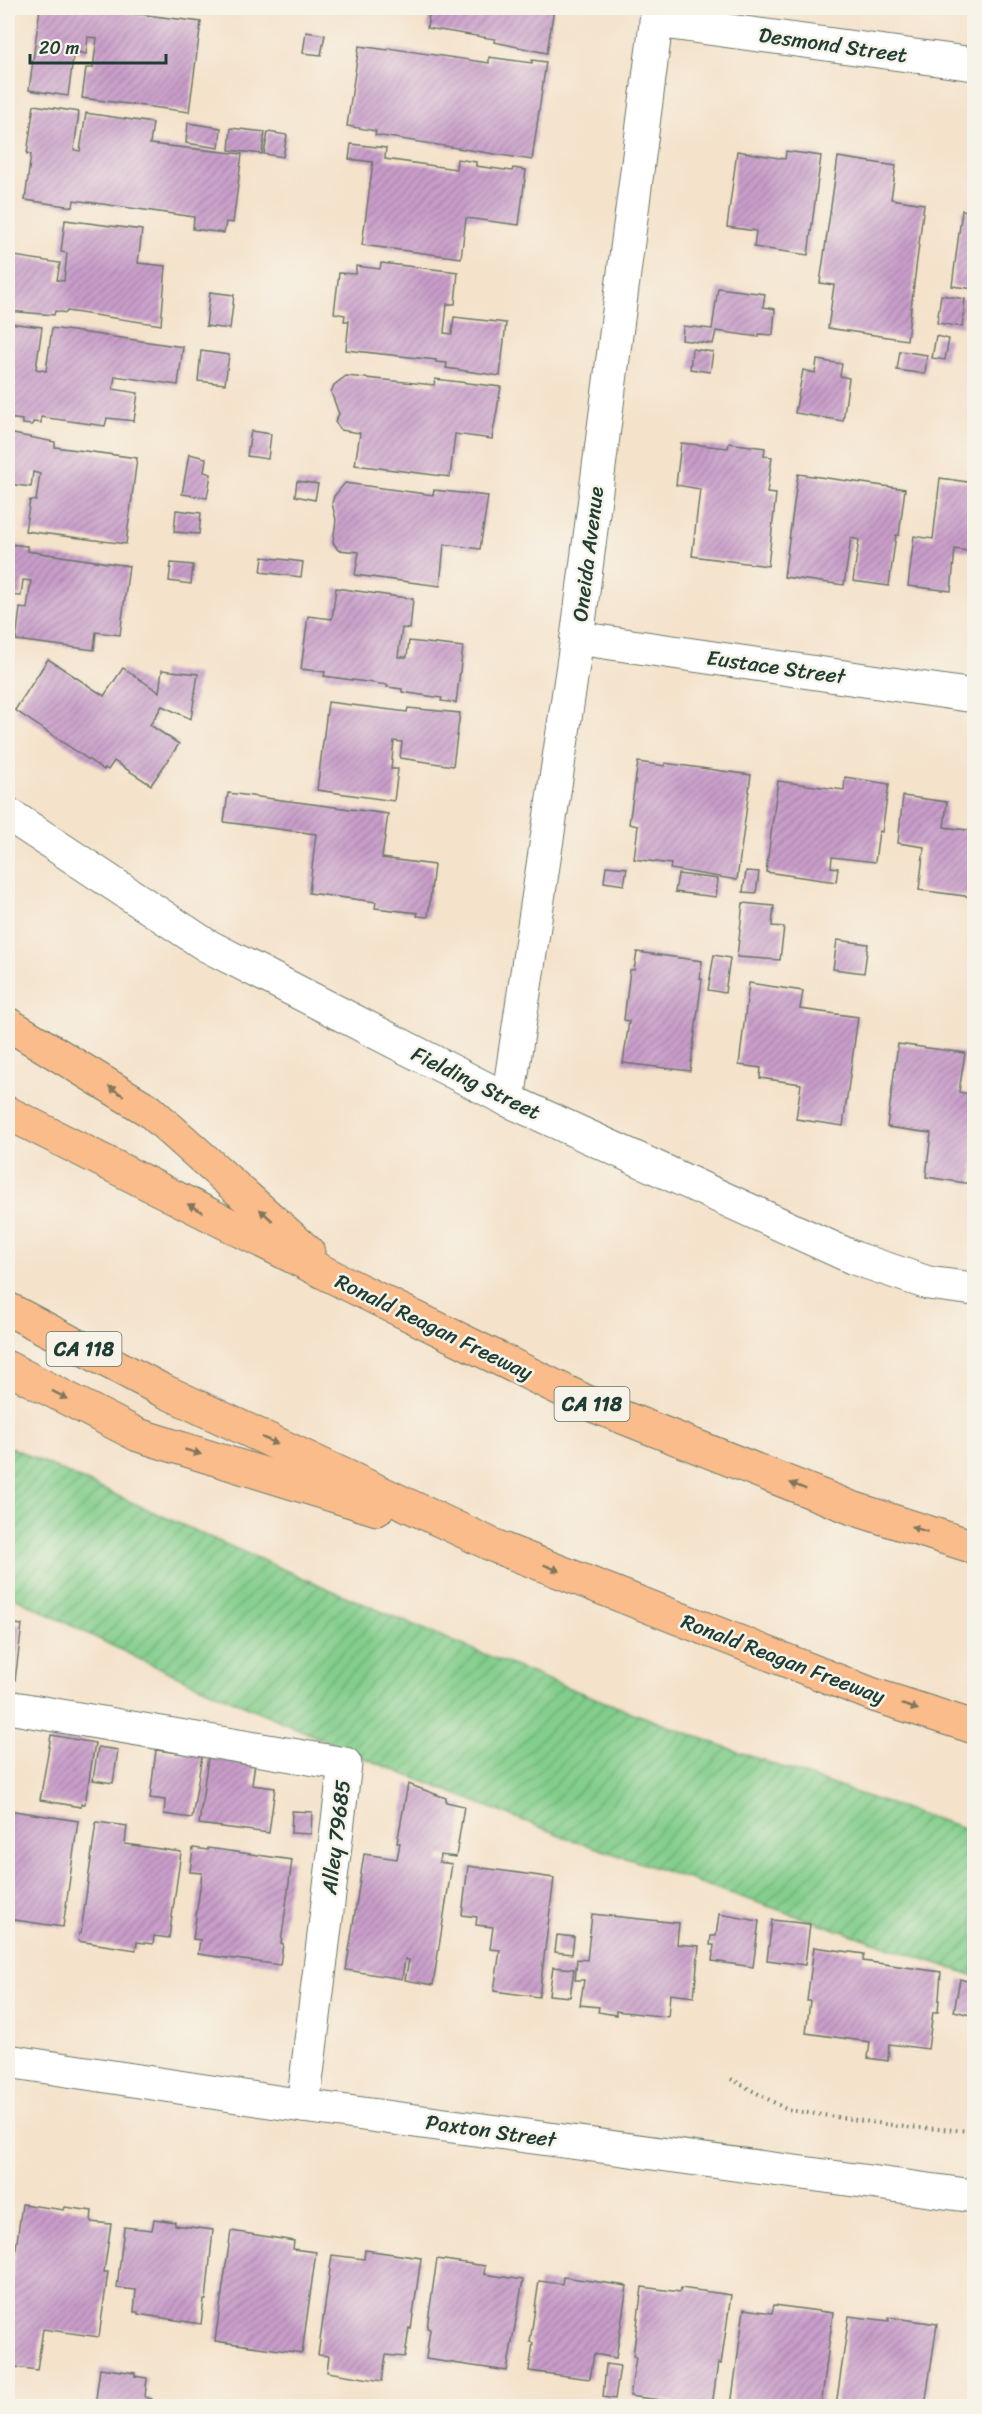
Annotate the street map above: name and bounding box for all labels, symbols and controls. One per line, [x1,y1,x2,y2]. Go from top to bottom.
street label: Desmond Street [756,16,910,74]
scale bar [30,27,166,65]
text: 20 m [39,32,79,64]
street label: Oneida Avenue [561,484,615,624]
street label: Eustace Street [704,638,849,696]
street label: Fielding Street [405,1035,547,1131]
one-way arrow [108,1085,124,1096]
one-way arrow [186,1203,204,1213]
one-way arrow [259,1209,274,1222]
street label: Ronald Reagan Freeway [329,1263,540,1391]
road number: CA 118 [46,1332,122,1366]
road number: CA 118 [554,1387,630,1421]
one-way arrow [51,1390,68,1400]
one-way arrow [262,1436,279,1445]
one-way arrow [184,1448,202,1457]
one-way arrow [789,1481,807,1490]
one-way arrow [910,1524,928,1533]
one-way arrow [543,1564,561,1573]
street label: Ronald Reagan Freeway [675,1603,891,1715]
one-way arrow [901,1702,919,1712]
street label: Alley 79685 [310,1777,362,1897]
street label: Paxton Street [423,2103,560,2159]

